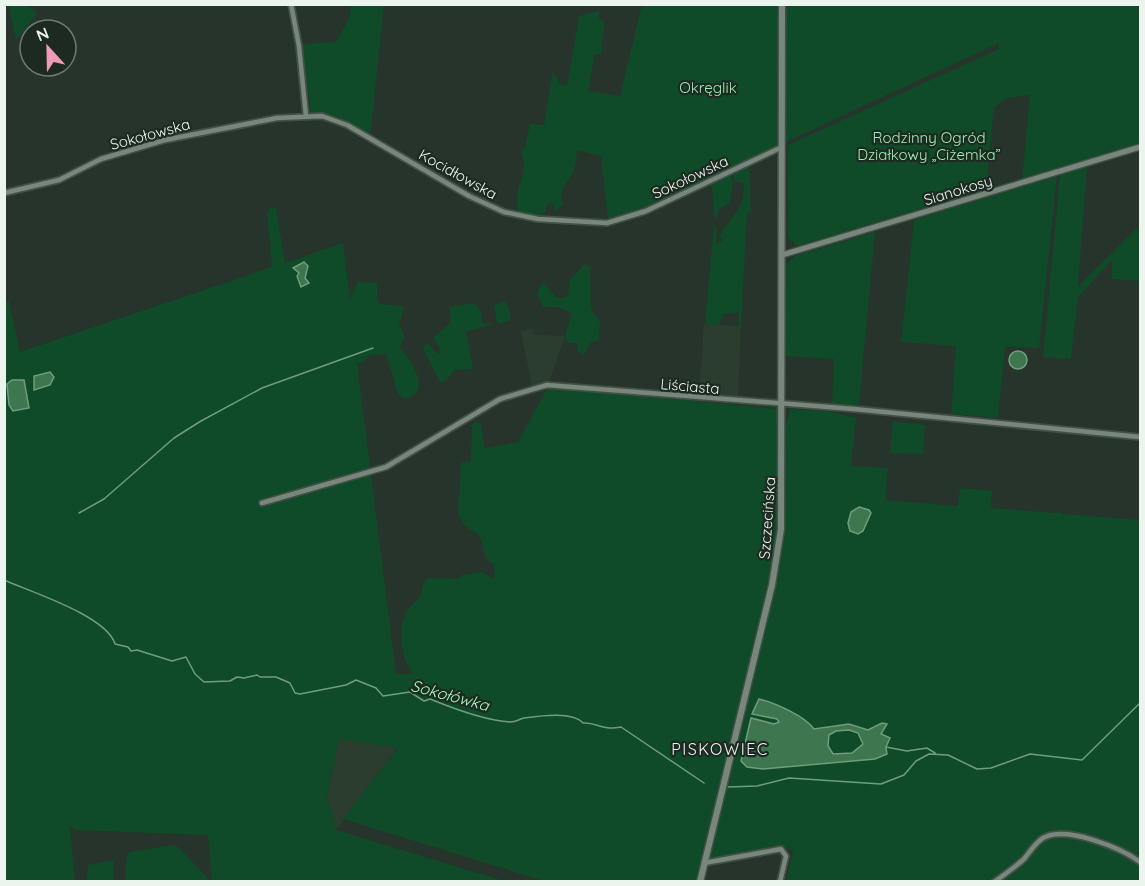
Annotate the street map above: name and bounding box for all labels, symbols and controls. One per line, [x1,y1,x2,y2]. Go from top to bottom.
north arrow [18,18,78,78]
text: N [33,23,52,46]
park label: Okręglik [679,78,737,97]
street label: Sokołowska [108,114,192,154]
park label: Rodzinny Ogród Działkowy „Ciżemka” [857,128,1001,164]
street label: Kocidłowska [415,145,501,203]
street label: Sokołowska [649,151,731,203]
street label: Sianokosy [921,171,995,209]
street label: Liściasta [660,374,720,398]
street label: Szczecińska [755,476,779,560]
water label: Sokołówka [409,675,493,715]
district label: PISKOWIEC [671,739,769,759]

